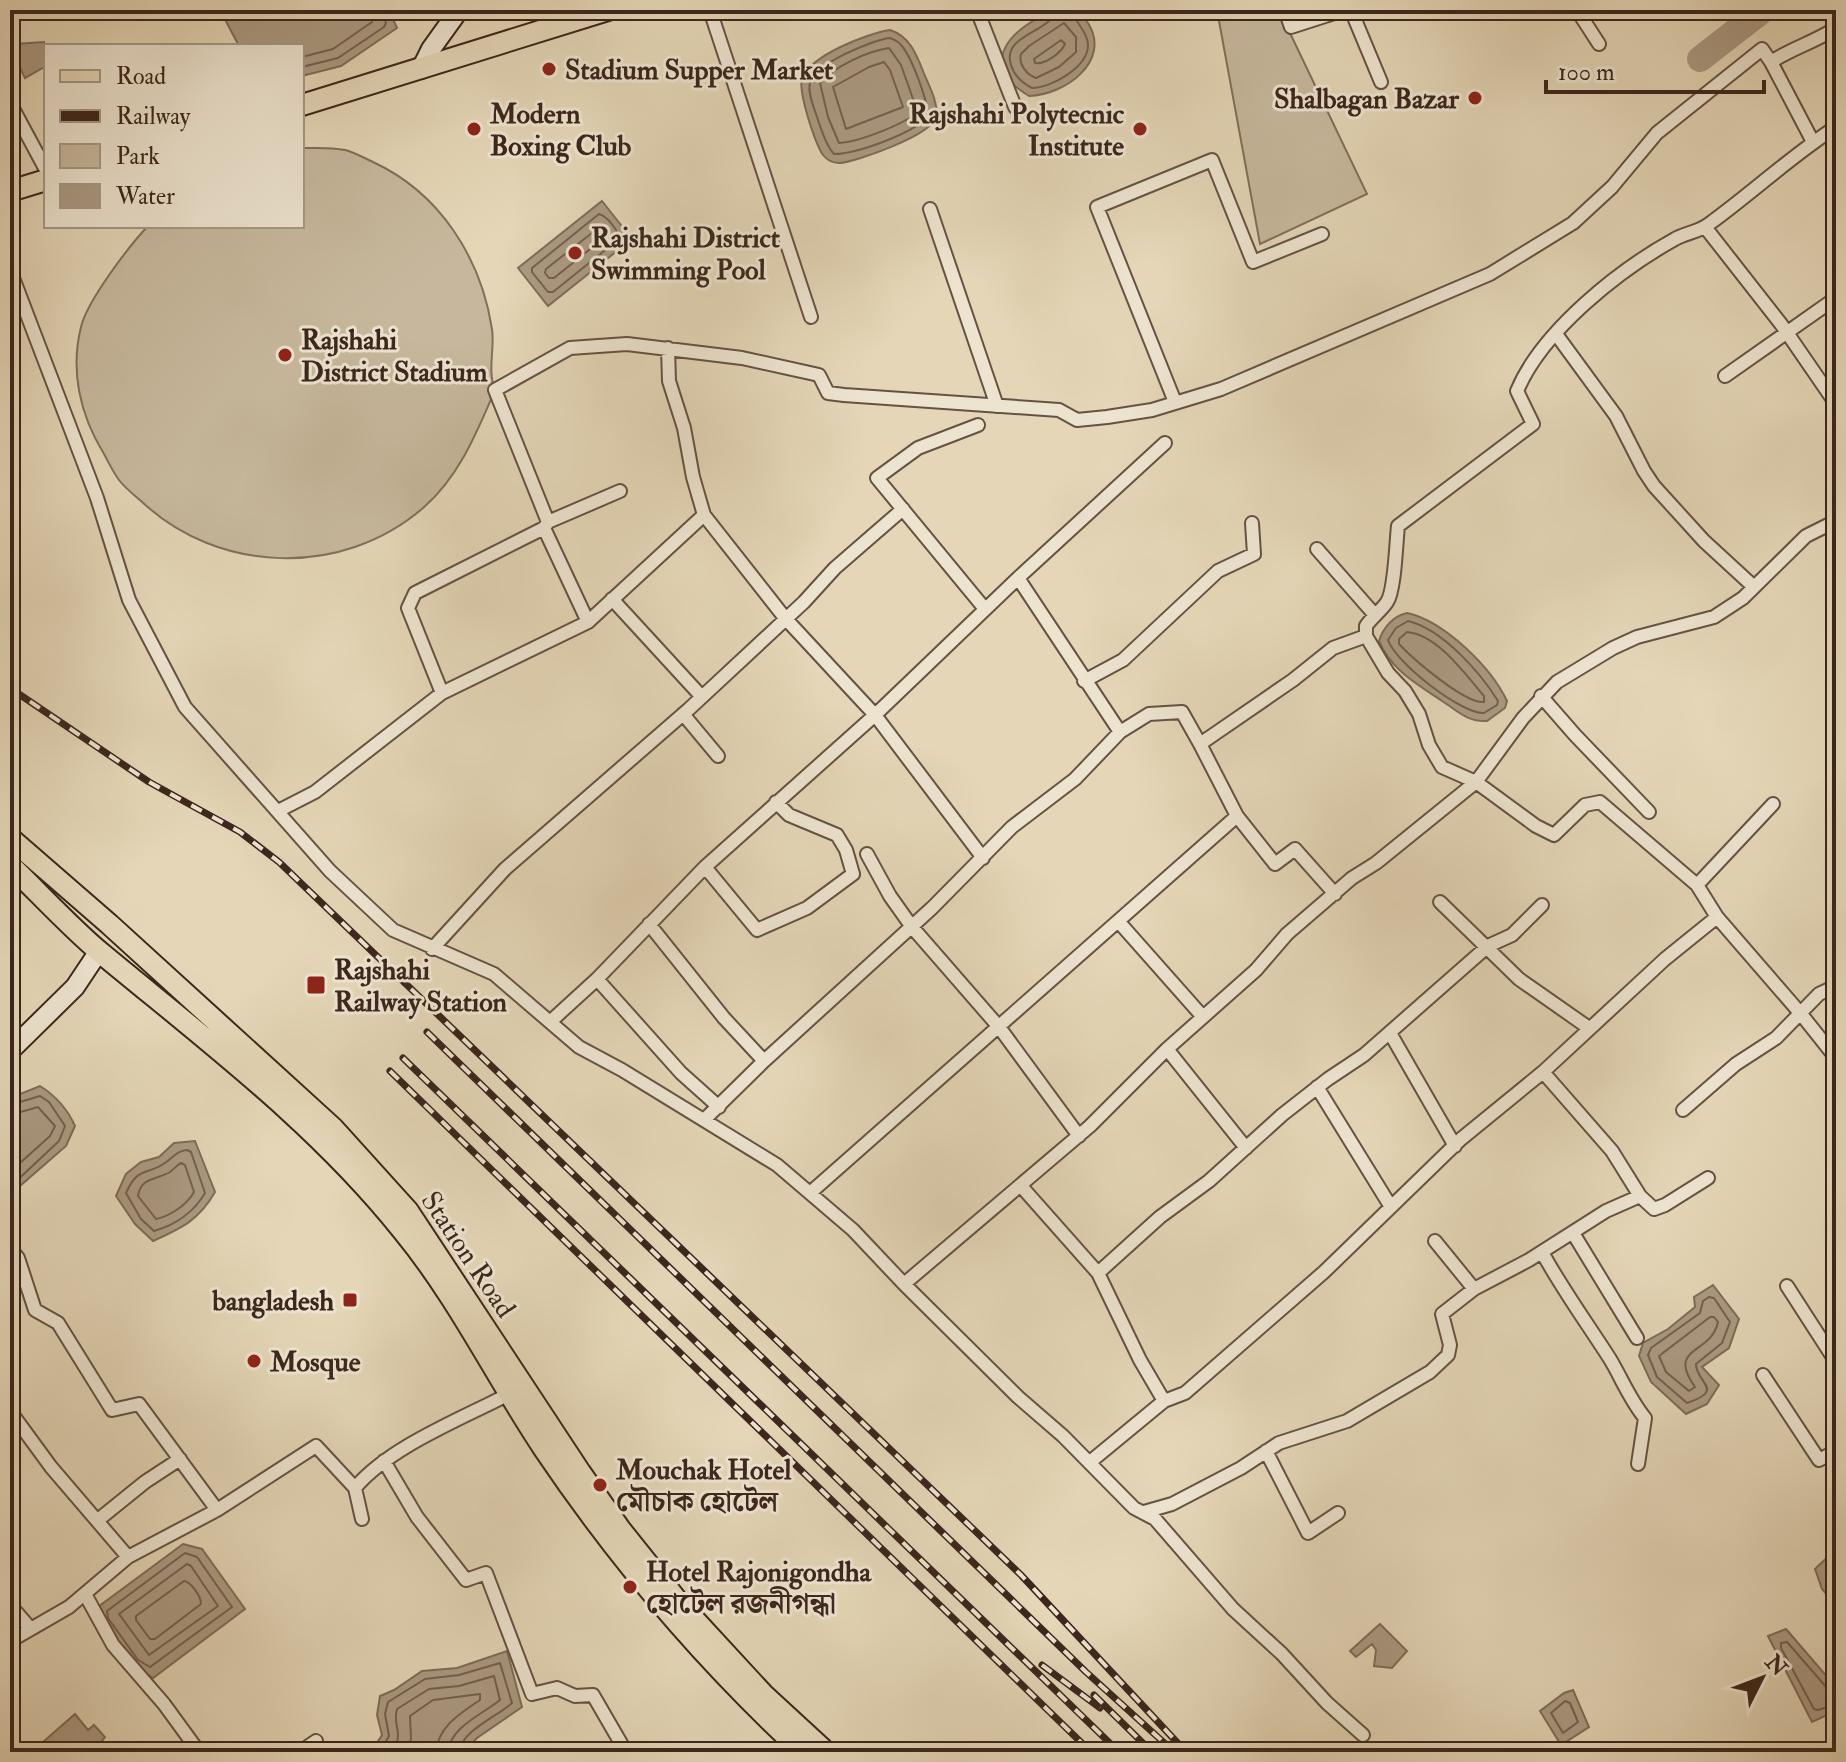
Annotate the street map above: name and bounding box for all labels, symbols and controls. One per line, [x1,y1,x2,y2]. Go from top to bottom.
legend [44,44,304,228]
scale bar [1546,44,1764,94]
place label: Stadium Supper Market [565,53,833,88]
text: 100 m [1558,57,1615,88]
marker: Stadium Supper Market [540,60,558,78]
text: Road [116,61,166,92]
place label: Shalbagan Bazar [1274,82,1460,117]
marker: Shalbagan Bazar [1466,89,1484,107]
place label: Modern Boxing Club [489,97,632,164]
place label: Rajshahi Polytecnic Institute [909,97,1125,164]
text: Railway [116,101,191,132]
marker: Modern Boxing Club [465,120,483,138]
marker: Rajshahi Polytecnic Institute [1131,120,1149,138]
text: Park [116,141,160,172]
text: Water [115,181,175,212]
place label: Rajshahi District Swimming Pool [591,221,780,288]
marker: Rajshahi District Swimming Pool [566,244,584,262]
place label: Rajshahi District Stadium [301,323,488,390]
marker: Rajshahi District Stadium [276,346,294,364]
place label: Rajshahi Railway Station [334,953,508,1020]
marker: Rajshahi Railway Station [305,974,327,996]
street label: Station Road [413,1185,523,1325]
place label: bangladesh [211,1284,334,1319]
marker: bangladesh [341,1291,359,1309]
place label: Mosque [269,1345,361,1380]
marker: Mosque [245,1352,263,1370]
place label: Mouchak Hotel মৌচাক হোটেল [615,1453,792,1520]
marker: Mouchak Hotel মৌচাক হোটেল [591,1476,609,1494]
place label: Hotel Rajonigondha হোটেল রজনীগন্ধা [646,1555,872,1622]
marker: Hotel Rajonigondha হোটেল রজনীগন্ধা [621,1578,639,1596]
north arrow [1722,1638,1802,1718]
text: N [1758,1648,1793,1682]

